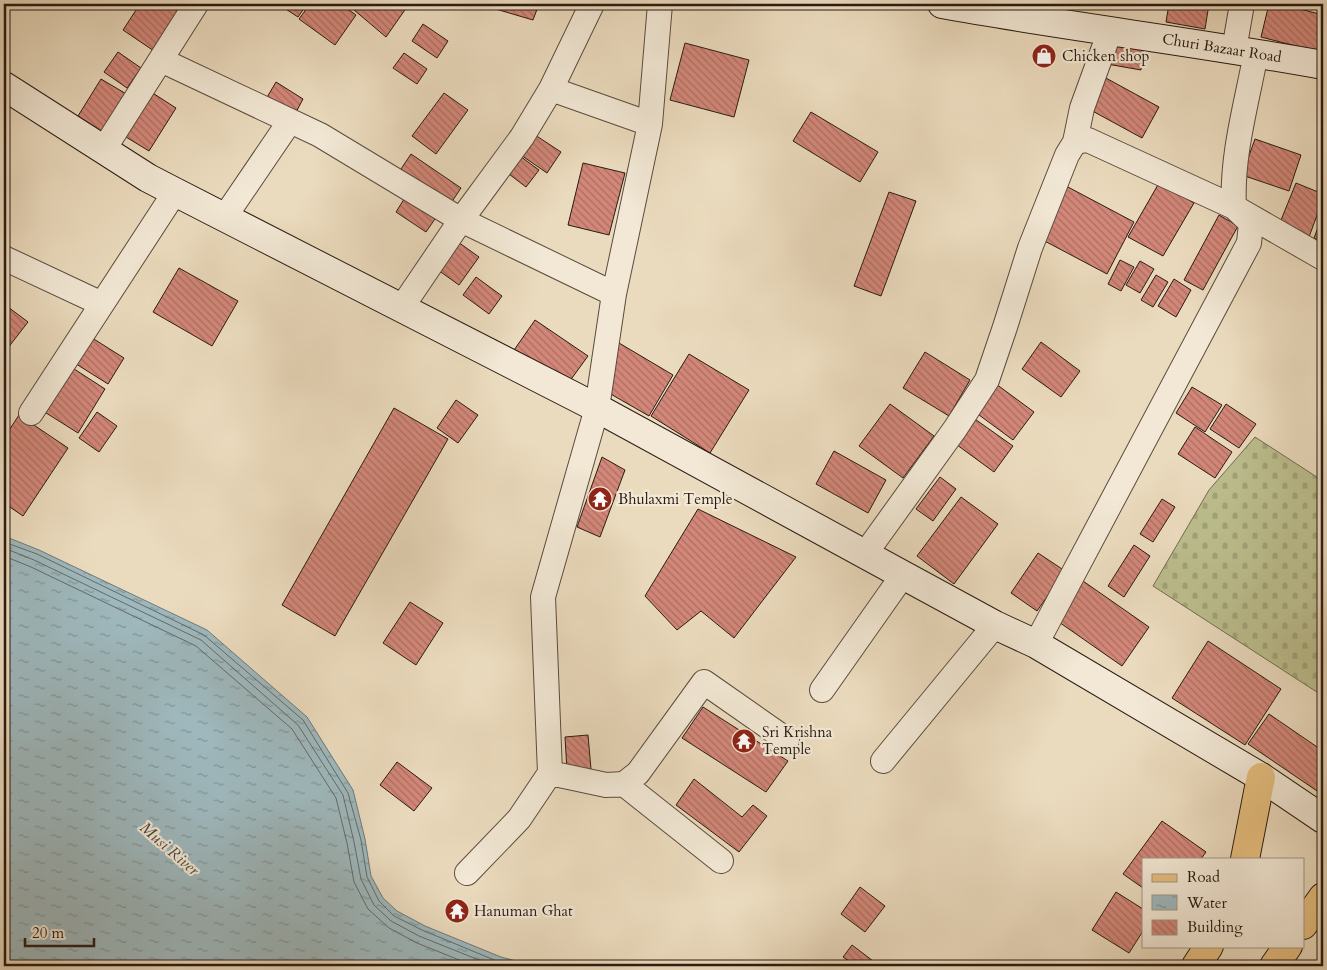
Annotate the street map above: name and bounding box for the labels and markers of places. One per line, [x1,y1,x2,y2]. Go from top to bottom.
shop icon: Chicken shop [1031,43,1057,69]
place label: Chicken shop [1062,46,1150,66]
temple icon: Bhulaxmi Temple [587,486,613,512]
place label: Bhulaxmi Temple [618,489,733,509]
place label: Sri Krishna Temple [762,722,833,759]
temple icon: Sri Krishna Temple [731,728,757,754]
temple icon: Hanuman Ghat [444,898,470,924]
place label: Hanuman Ghat [474,901,573,921]

